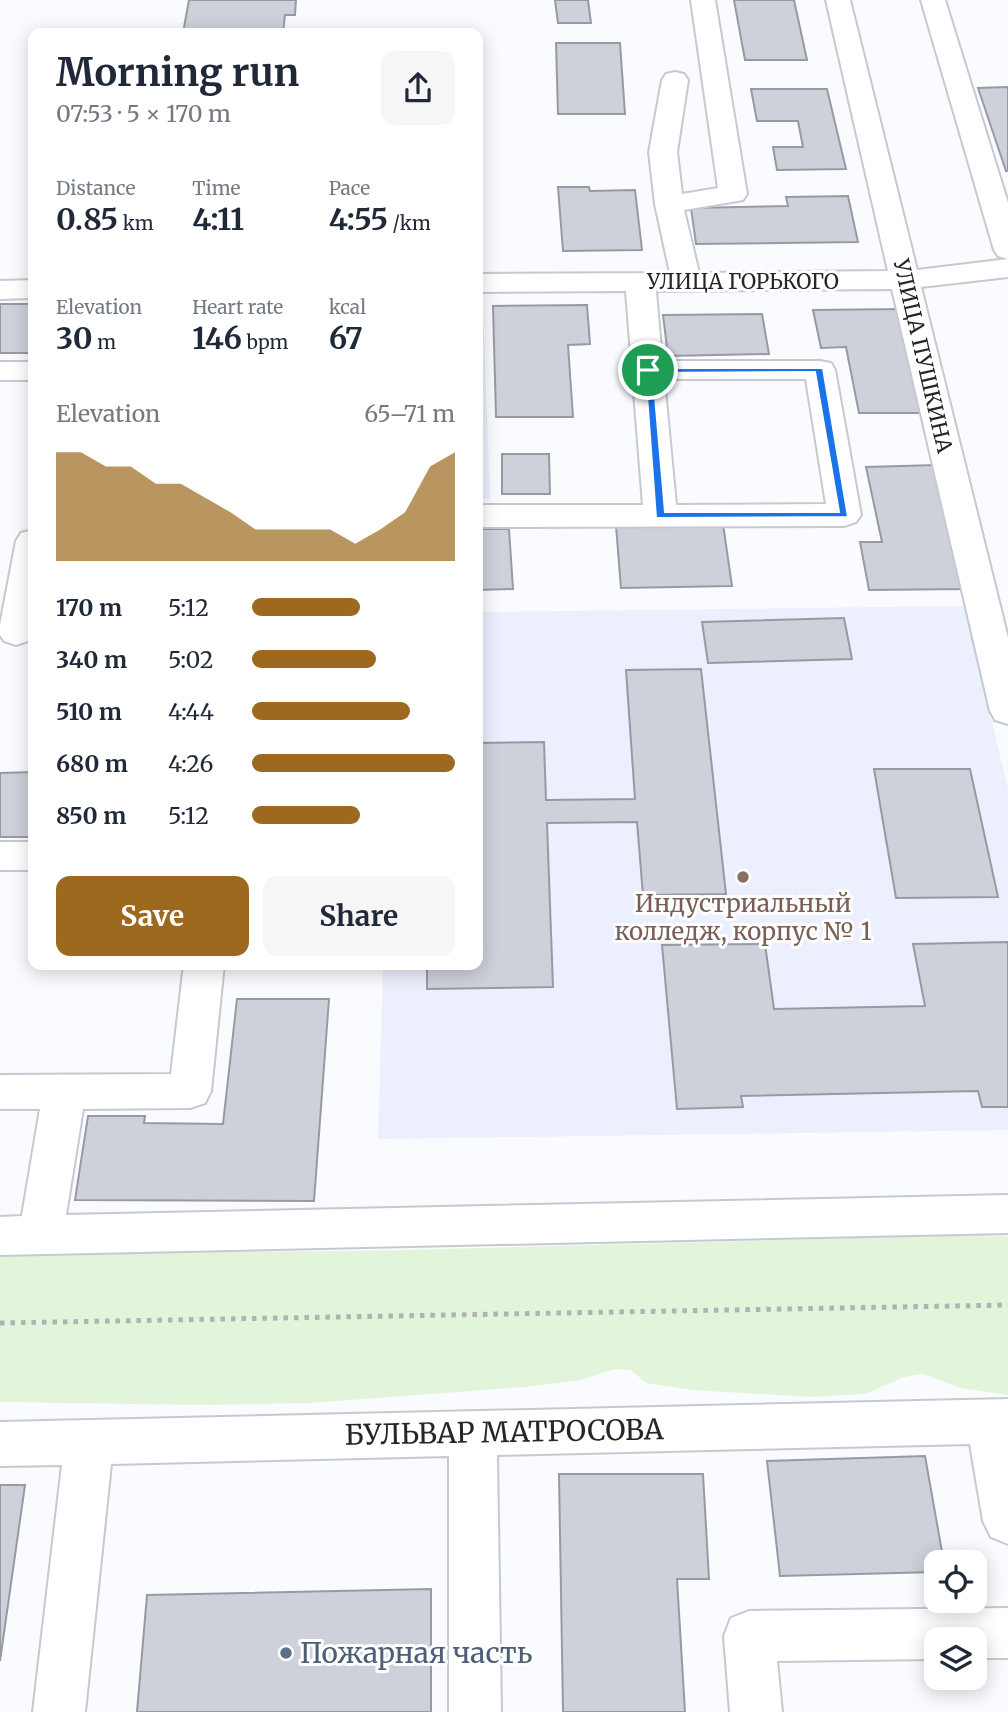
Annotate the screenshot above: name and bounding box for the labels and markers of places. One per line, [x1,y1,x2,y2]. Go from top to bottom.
pin [618,340,678,400]
marker: Индустриальный колледж, корпус № 1 [735,869,751,885]
place label: Индустриальный колледж, корпус № 1 [614,888,872,947]
place label: Пожарная часть [300,1635,532,1671]
marker: Пожарная часть [278,1645,294,1661]

